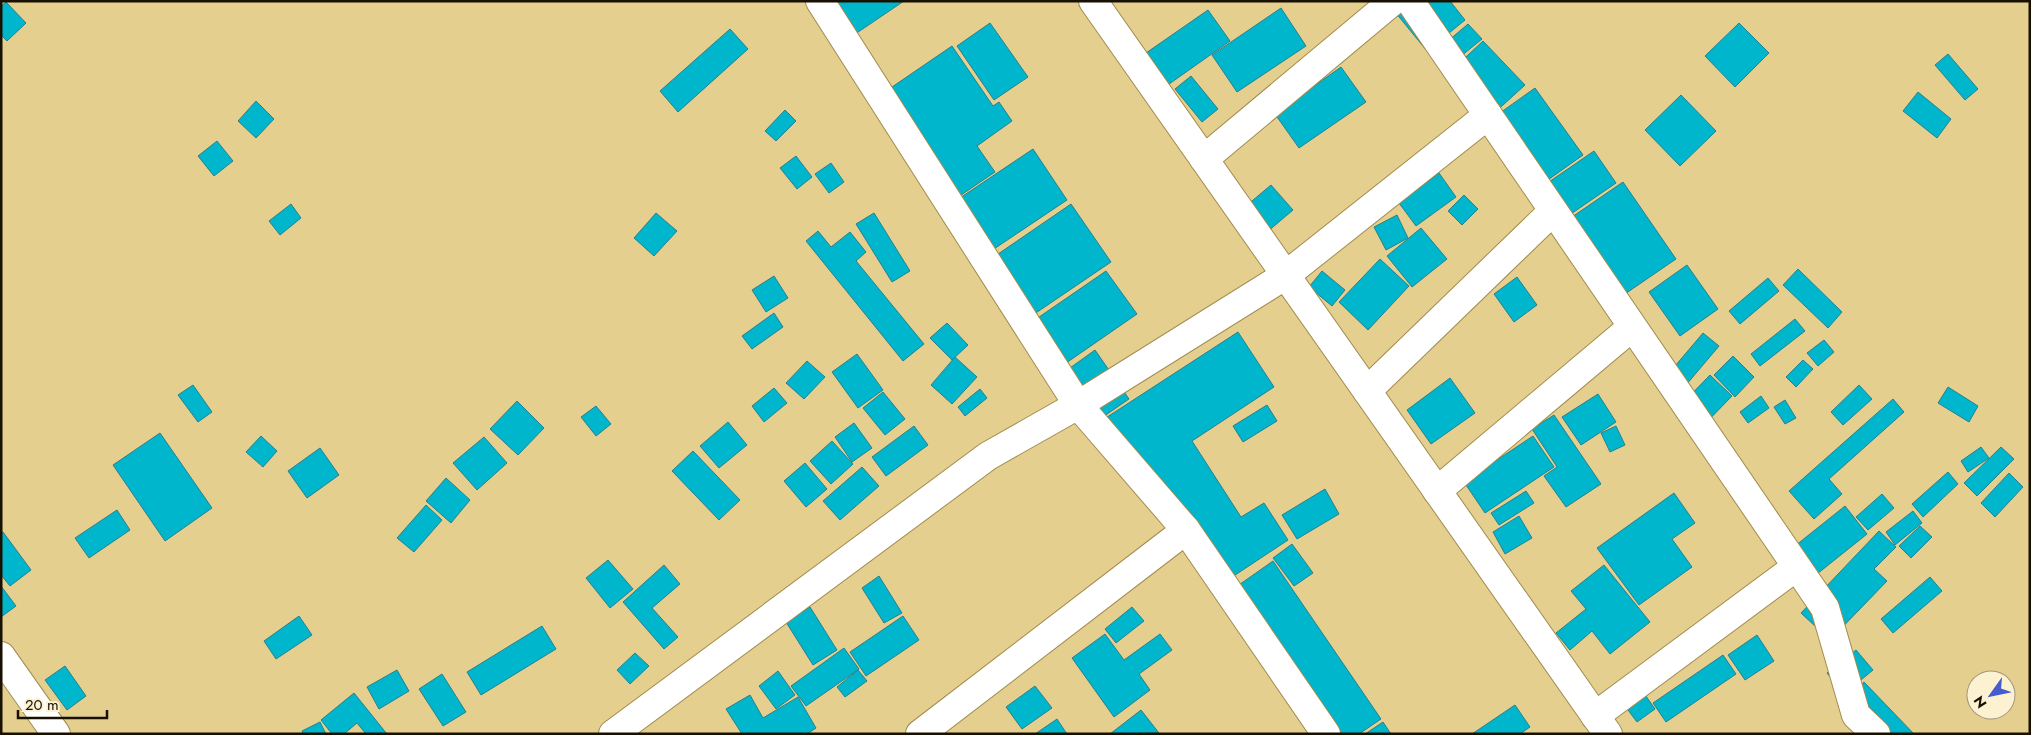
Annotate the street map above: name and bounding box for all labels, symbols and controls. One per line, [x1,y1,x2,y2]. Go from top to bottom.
north arrow [1966,670,2016,720]
scale bar [18,688,106,720]
text: N [1969,692,1992,712]
text: 20 m [25,694,59,716]

